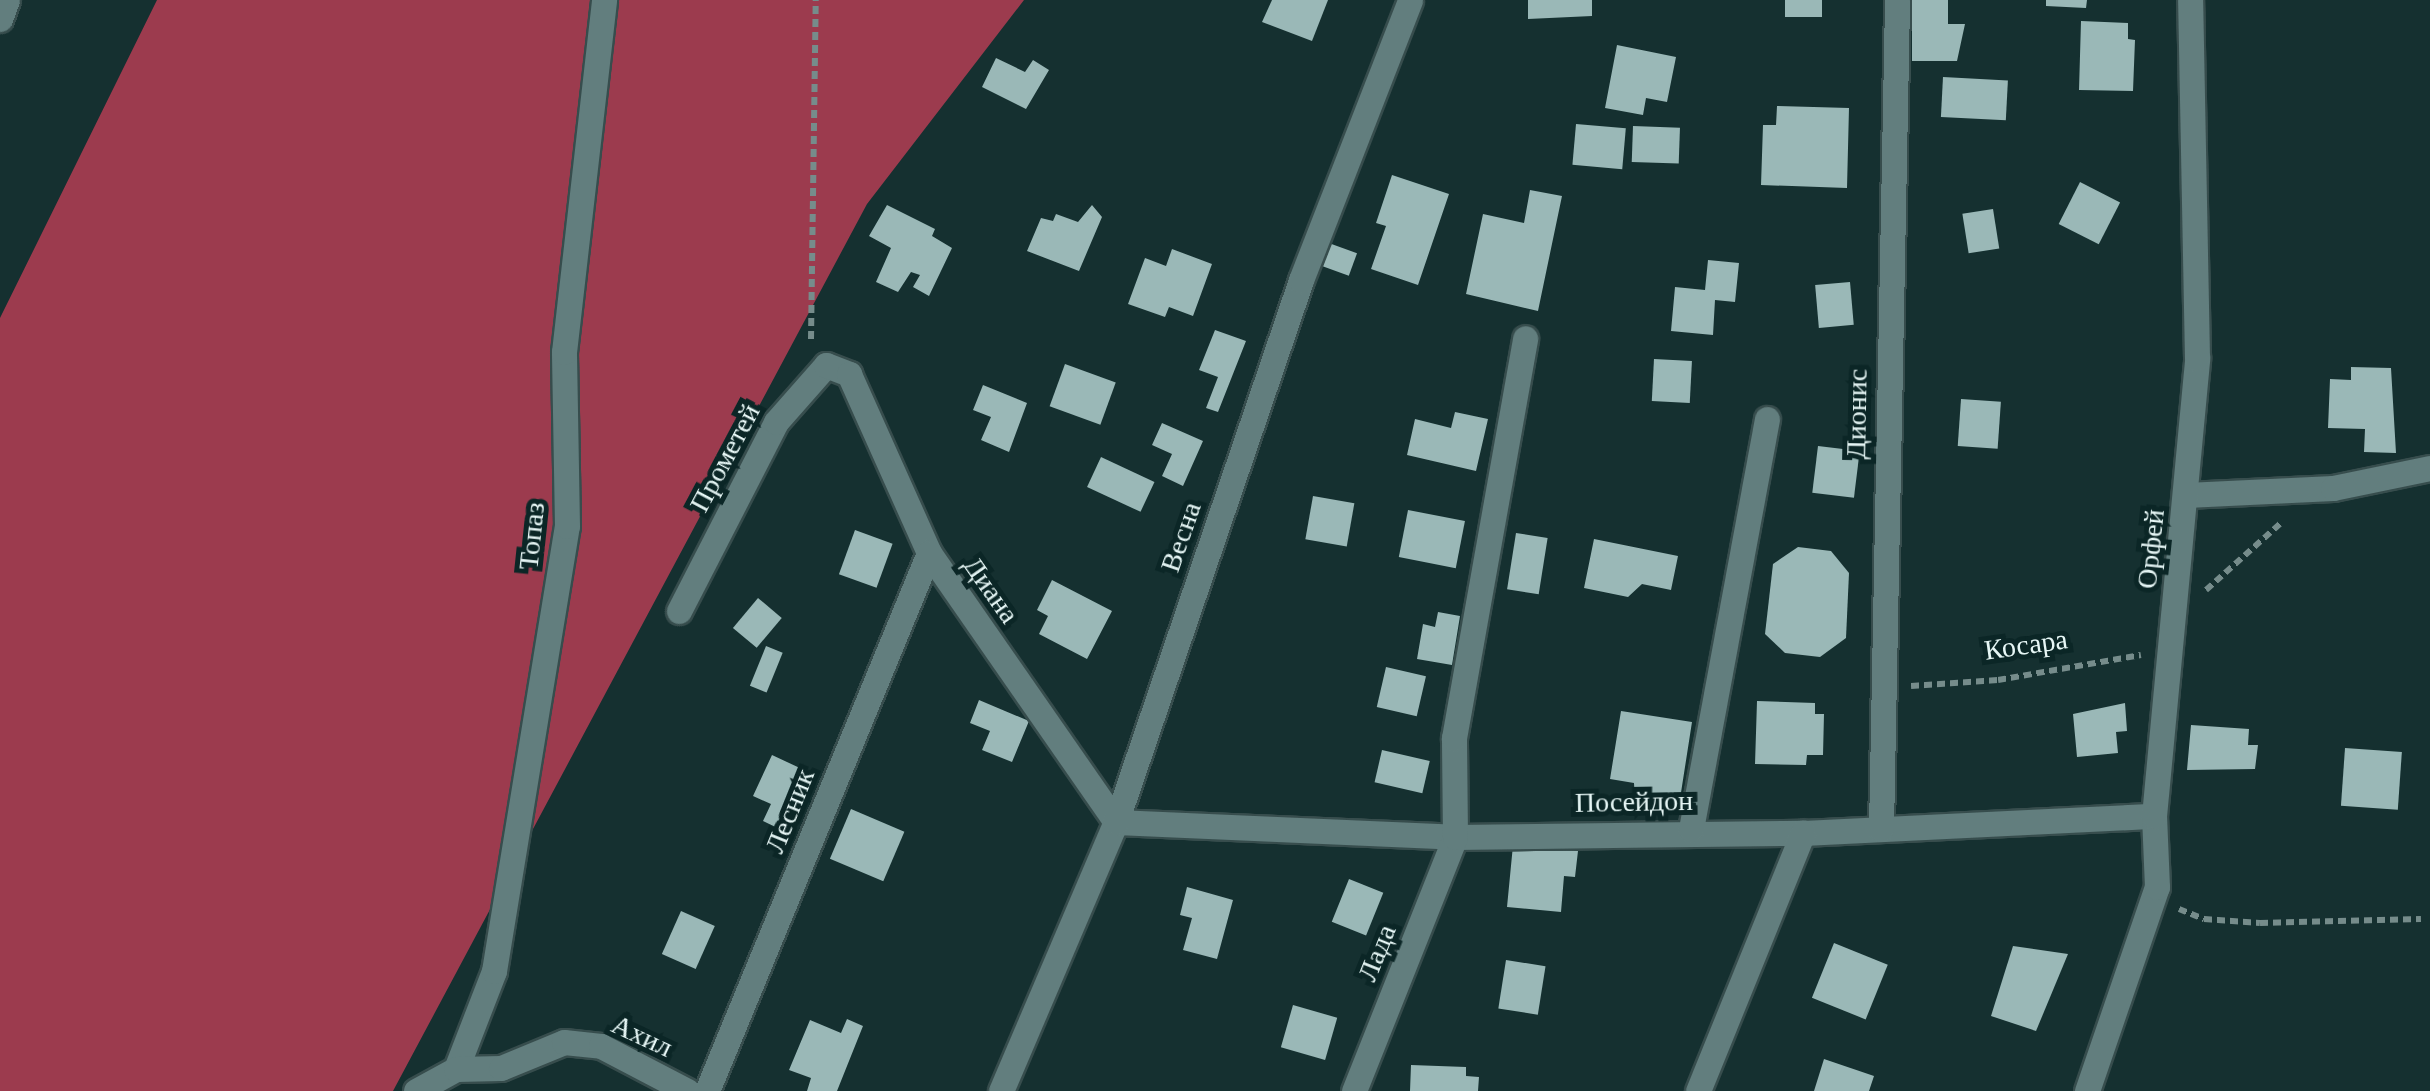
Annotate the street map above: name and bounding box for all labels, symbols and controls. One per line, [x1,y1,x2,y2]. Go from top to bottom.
street label: Дионис [1839,368,1875,460]
street label: Прометей [683,398,767,518]
street label: Весна [1153,498,1209,576]
street label: Топаз [512,501,552,571]
street label: Орфей [2130,508,2172,590]
street label: Диана [956,550,1026,630]
street label: Косара [1982,623,2070,667]
street label: Лесник [758,764,822,858]
street label: Посейдон [1575,784,1693,820]
street label: Лада [1351,920,1403,986]
street label: Ахил [606,1007,678,1065]

